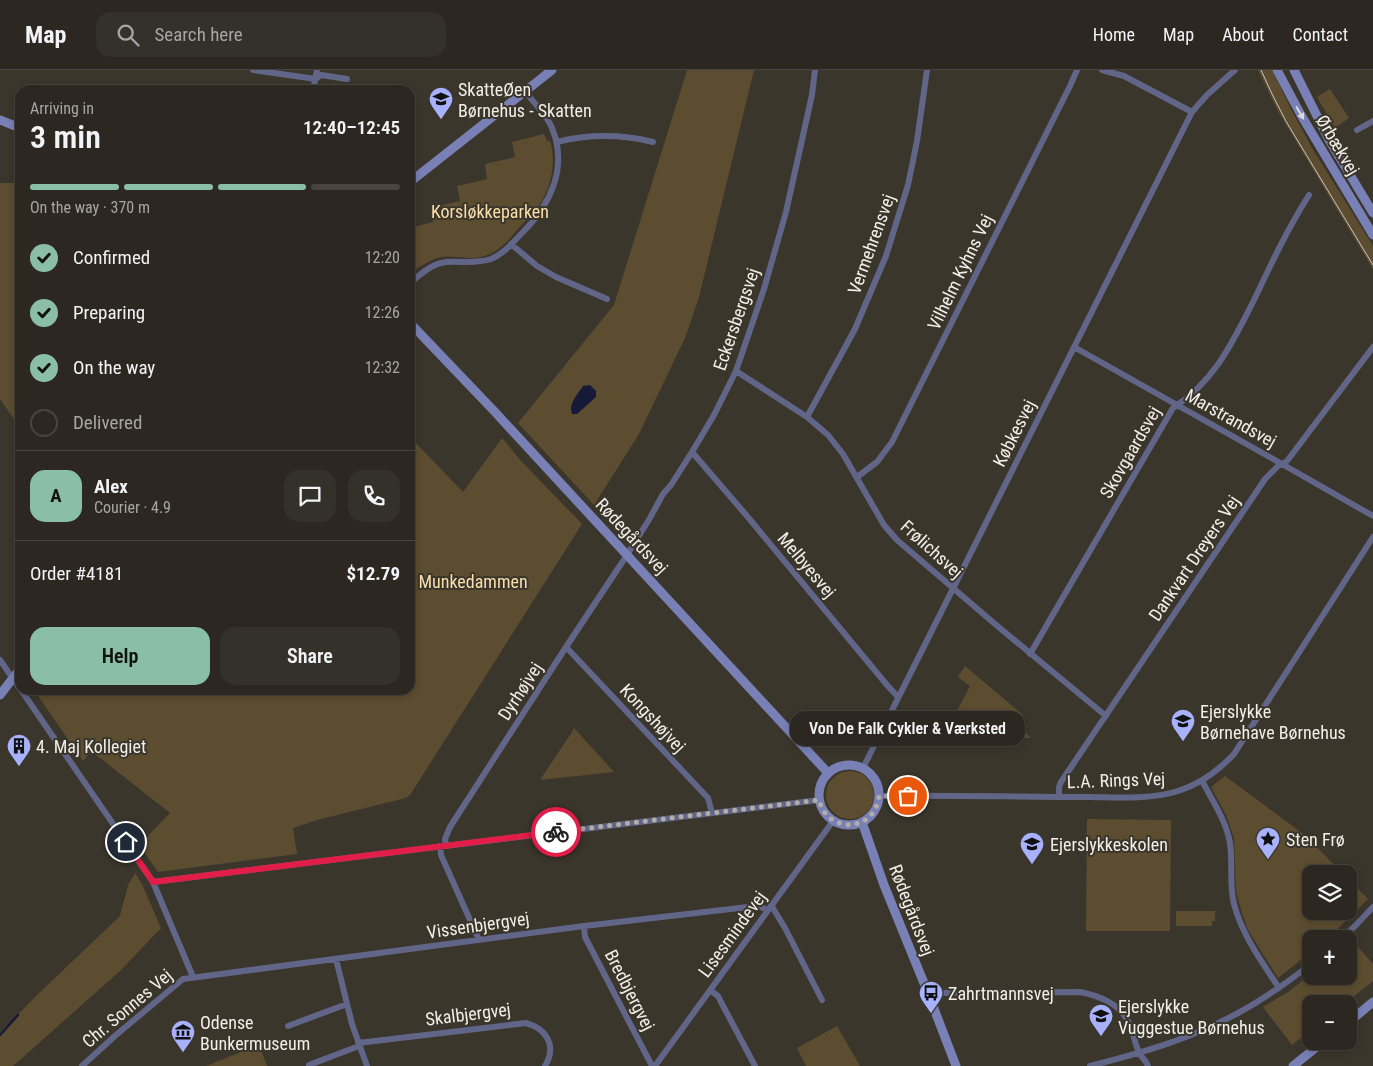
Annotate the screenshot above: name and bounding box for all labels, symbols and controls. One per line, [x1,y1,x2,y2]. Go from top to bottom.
search box [96,12,446,57]
text: Map [25,21,66,49]
icon: search [114,21,142,49]
text: Search here [154,23,243,46]
text: Home [1093,24,1135,45]
text: Map [1163,24,1194,45]
text: About [1222,24,1264,45]
text: Contact [1292,24,1348,45]
place label: SkatteØen Børnehus - Skatten [458,79,592,121]
school or university icon: SkatteØen Børnehus - Skatten [428,86,454,120]
text: Arriving in [30,99,94,118]
one-way arrow [1295,107,1304,120]
street label: Ørbækvej [1312,111,1364,179]
text: 12:40–12:45 [303,116,400,139]
text: 3 min [30,118,101,156]
street label: Vermehrensvej [843,191,899,297]
text: On the way · 370 m [30,198,150,217]
park label: Korsløkkeparken [431,201,549,222]
street label: Vilhelm Kyhns Vej [923,211,997,333]
icon: check [30,244,58,272]
text: Confirmed [73,246,150,269]
text: 12:20 [365,248,400,267]
street label: Eckersbergsvej [709,265,763,373]
icon: check [30,299,58,327]
text: Preparing [73,301,145,324]
text: 12:26 [365,303,400,322]
icon: check [30,354,58,382]
text: On the way [73,356,155,379]
text: 12:32 [365,358,400,377]
street label: Marstrandsvej [1182,384,1280,452]
street label: Købkesvej [988,396,1040,470]
street label: Skovgaardsvej [1095,402,1165,502]
text: Delivered [73,411,142,434]
button: chat [284,470,336,522]
button: phone [348,470,400,522]
text: Alex [94,475,128,498]
text: A [50,484,62,507]
street label: Dankvart Dreyers Vej [1144,491,1244,625]
street label: Rødegårdsvej [592,494,672,578]
text: Courier · 4.9 [94,498,171,517]
street label: Frølichsvej [897,516,967,582]
street label: Melbyesvej [774,528,840,602]
text: Order #4181 [30,562,123,585]
text: $12.79 [346,562,400,585]
park label: Munkedammen [418,571,528,592]
button: Help [30,627,210,685]
button: Share [220,627,400,685]
street label: Dyrhøjvej [493,658,547,724]
street label: Kongshøjvej [616,679,690,757]
place label: Ejerslykke Børnehave Børnehus [1200,701,1346,743]
school or university icon: Ejerslykke Børnehave Børnehus [1170,708,1196,742]
callout: Von De Falk Cykler & Værksted [790,711,1026,746]
text: Von De Falk Cykler & Værksted [809,719,1006,738]
building icon: 4. Maj Kollegiet [6,733,32,767]
place label: 4. Maj Kollegiet [36,736,146,757]
street label: L.A. Rings Vej [1066,768,1166,792]
pin [887,775,929,817]
icon: bag [894,782,922,810]
courier [531,807,581,857]
icon: bike [542,818,570,846]
pin [105,821,147,863]
place icon: Sten Frø [1255,826,1281,860]
icon: home [112,828,140,856]
place label: Sten Frø [1286,829,1345,850]
school or university icon: Ejerslykkeskolen [1019,831,1045,865]
place label: Ejerslykkeskolen [1050,834,1168,855]
street label: Rødegårdsvej [885,861,939,959]
map controls [1302,865,1357,1050]
button: layers [1302,865,1357,920]
street label: Lisesmindevej [694,887,770,981]
street label: Vissenbjergvej [425,907,531,943]
button: + [1302,930,1357,985]
street label: Bredbjergvej [601,946,659,1034]
street label: Chr. Sonnes Vej [78,964,176,1052]
bus stop icon: Zahrtmannsvej [918,980,944,1014]
place label: Zahrtmannsvej [948,983,1054,1004]
button: − [1302,995,1357,1050]
place label: Ejerslykke Vuggestue Børnehus [1118,996,1265,1038]
street label: Skalbjergvej [424,998,512,1030]
school or university icon: Ejerslykke Vuggestue Børnehus [1088,1003,1114,1037]
place label: Odense Bunkermuseum [200,1012,310,1054]
museum icon: Odense Bunkermuseum [170,1019,196,1053]

